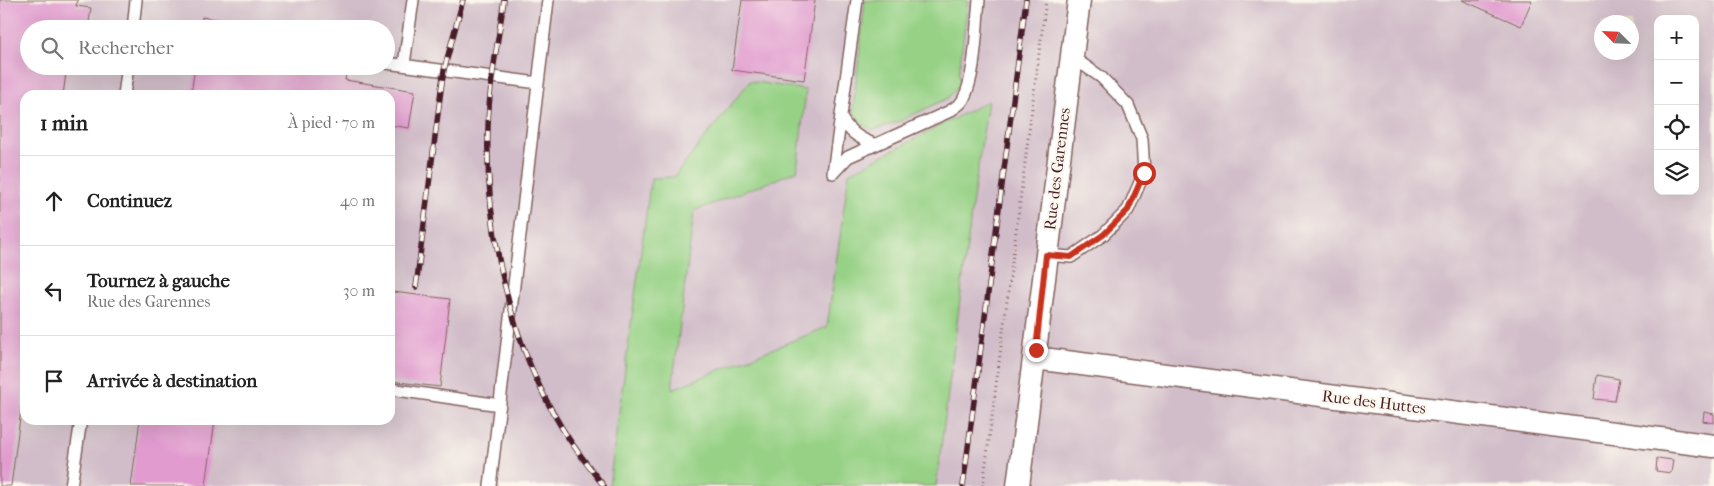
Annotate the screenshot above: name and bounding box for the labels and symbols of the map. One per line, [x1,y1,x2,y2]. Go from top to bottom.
north arrow [1594,15,1639,60]
street label: Rue des Garennes [1040,107,1074,231]
route start [1133,162,1156,185]
route end [1025,339,1048,362]
street label: Rue des Huttes [1321,386,1427,418]

